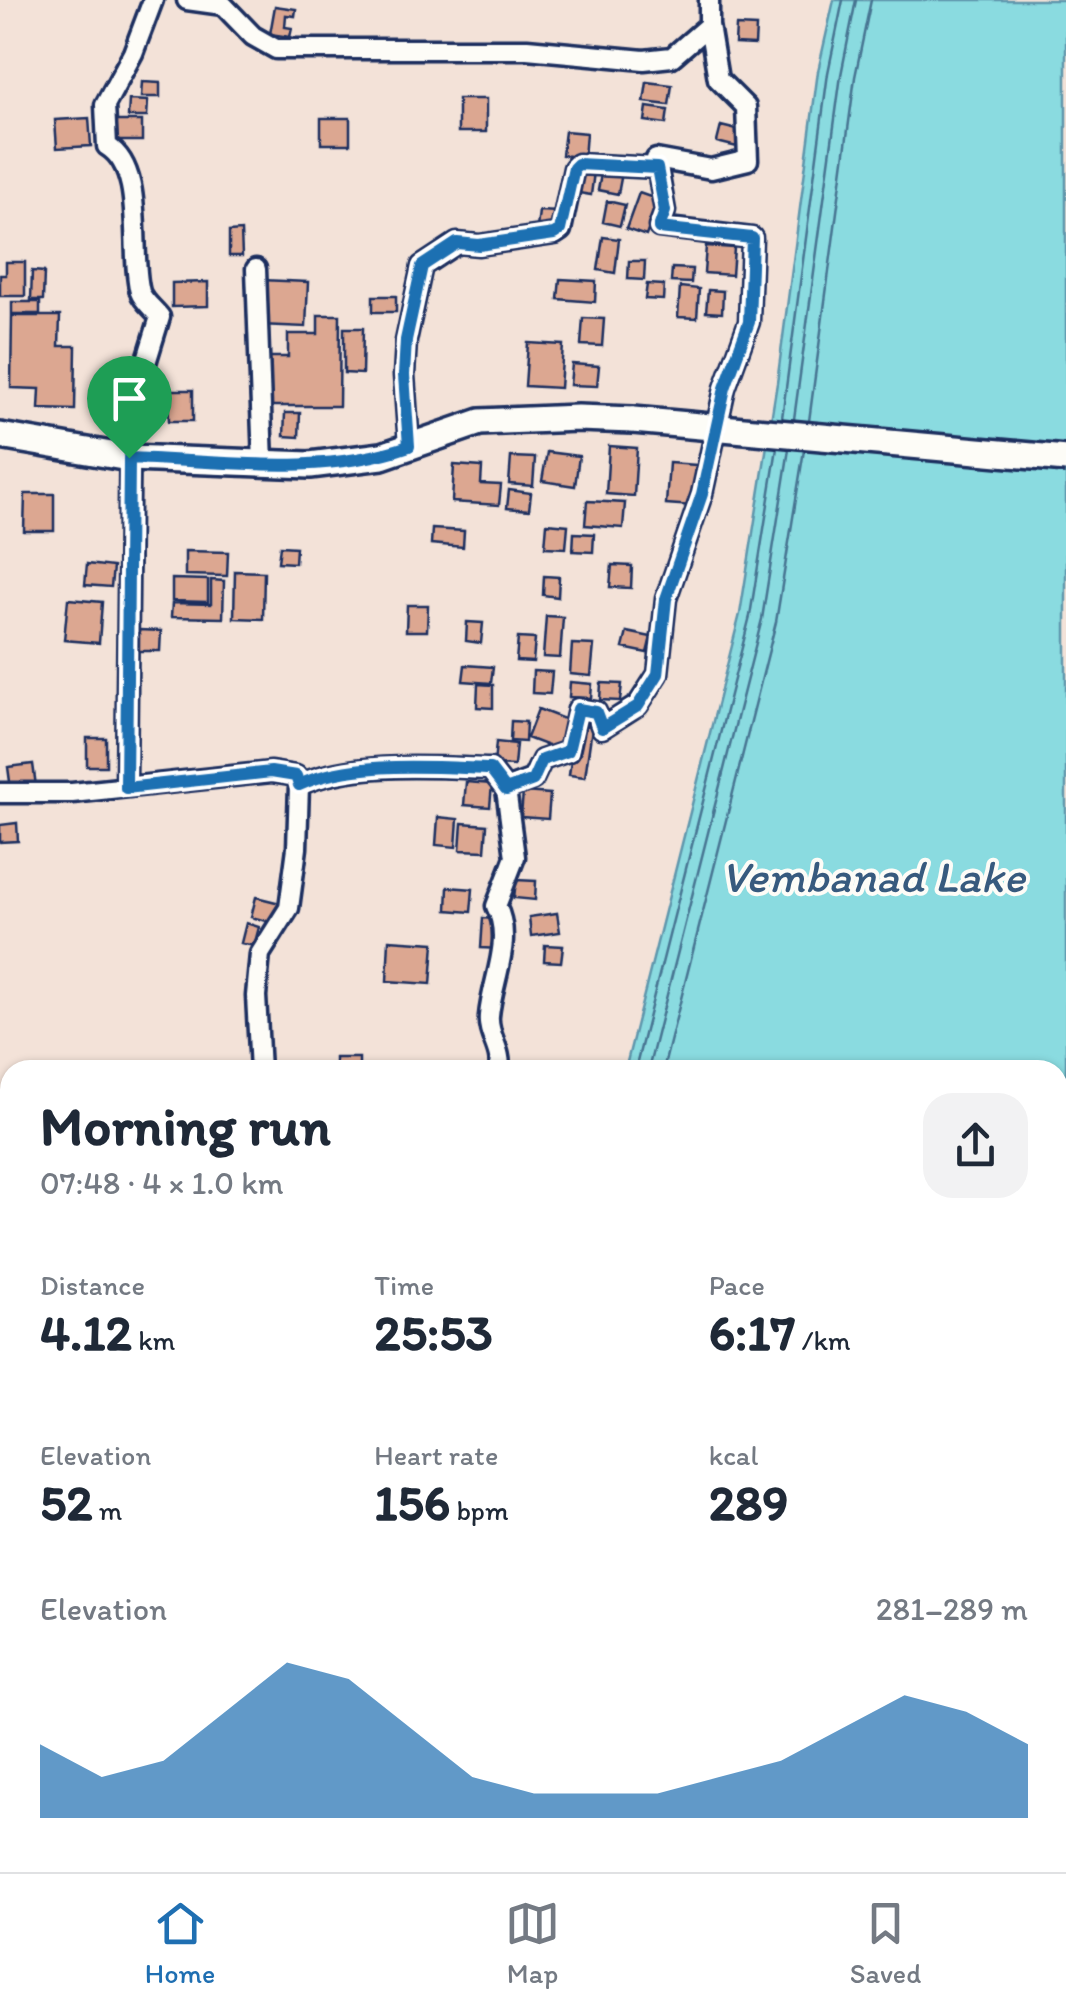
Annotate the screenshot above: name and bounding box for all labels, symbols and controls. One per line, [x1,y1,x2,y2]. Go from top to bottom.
pin [87,356,172,459]
icon: arrive [102,371,157,426]
water label: Vembanad Lake [721,849,1027,903]
text: Morning run [40,1093,331,1159]
button: share [923,1093,1028,1198]
text: 07:48 · 4 × 1.0 km [40,1164,284,1202]
text: Distance [40,1268,145,1302]
text: Time [374,1268,434,1302]
text: Pace [709,1268,765,1302]
text: 4.12 [40,1302,132,1363]
text: 25:53 [374,1302,493,1363]
text: 6:17 [709,1302,795,1363]
text: km [132,1323,175,1357]
text: /km [795,1323,850,1357]
text: Elevation [40,1438,151,1472]
text: Heart rate [374,1438,498,1472]
text: kcal [709,1438,758,1472]
text: 52 [40,1472,93,1533]
text: 156 [374,1472,450,1533]
text: 289 [709,1472,789,1533]
text: m [93,1493,122,1527]
text: bpm [450,1493,508,1527]
text: Elevation [40,1590,167,1628]
text: 281–289 m [876,1590,1028,1628]
tab: Home [145,1896,215,1990]
tab: Map [505,1896,560,1990]
tab: Saved [850,1896,921,1990]

